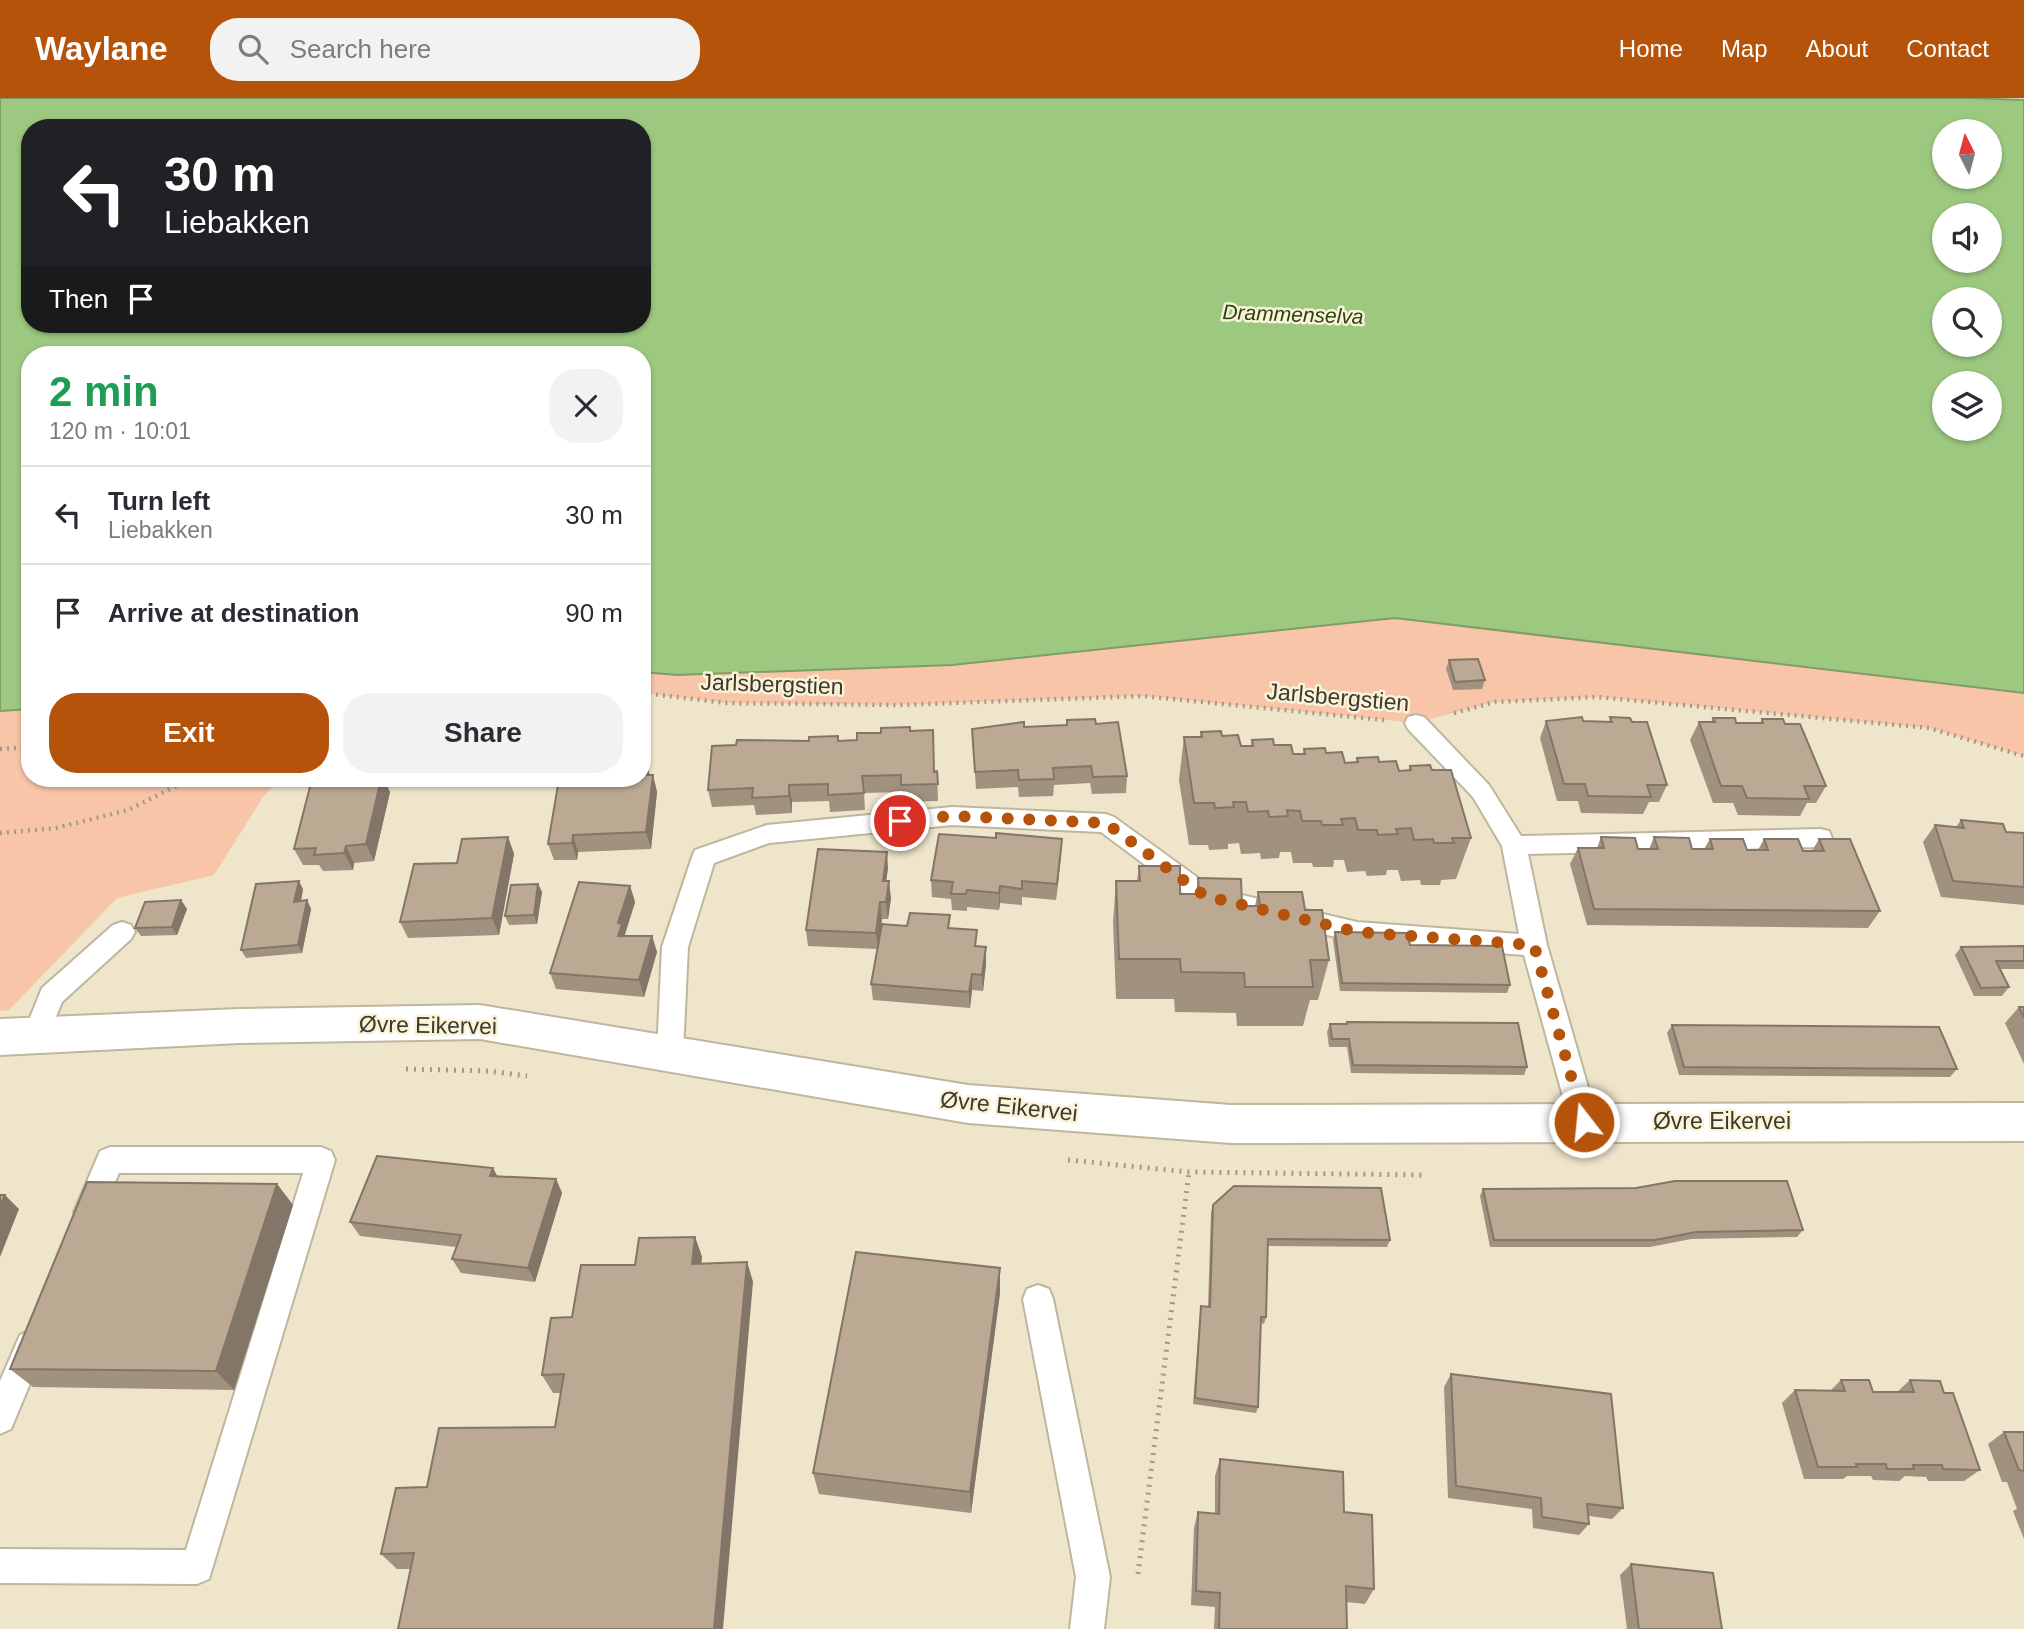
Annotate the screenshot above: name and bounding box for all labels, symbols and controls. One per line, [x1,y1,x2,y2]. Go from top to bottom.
search box [210,18,700,81]
text: Waylane [35,30,168,67]
icon: search [234,30,272,68]
text: Search here [290,34,431,64]
text: Home [1619,35,1683,62]
text: Map [1721,35,1768,62]
text: About [1806,35,1868,62]
text: Contact [1906,35,1989,62]
north arrow [1932,119,2002,189]
map controls [1932,119,2002,441]
icon: left [49,147,140,238]
text: 30 m [164,147,276,201]
button: sound [1932,203,2002,273]
text: Liebakken [164,204,310,240]
icon: arrive [122,280,160,318]
text: Then [49,284,108,314]
button: search [1932,287,2002,357]
water label: Drammenselva [1222,300,1364,328]
text: 2 min [49,368,159,415]
button: close [549,369,623,443]
button: layers [1932,371,2002,441]
text: 120 m · 10:01 [49,418,191,444]
text: Turn left [108,486,210,516]
icon: left [49,496,87,534]
text: 30 m [565,500,623,530]
text: Liebakken [108,517,213,543]
icon: arrive [49,594,87,632]
text: Arrive at destination [108,598,359,628]
text: 90 m [565,598,623,628]
street label: Jarlsbergstien [700,669,844,699]
street label: Jarlsbergstien [1266,678,1410,716]
button: Exit [49,693,329,773]
button: Share [343,693,623,773]
pin [870,791,930,851]
icon: arrive [881,802,919,840]
street label: Øvre Eikervei [359,1011,497,1039]
position arrow [1547,1085,1621,1159]
street label: Øvre Eikervei [939,1086,1079,1126]
street label: Øvre Eikervei [1653,1108,1791,1134]

